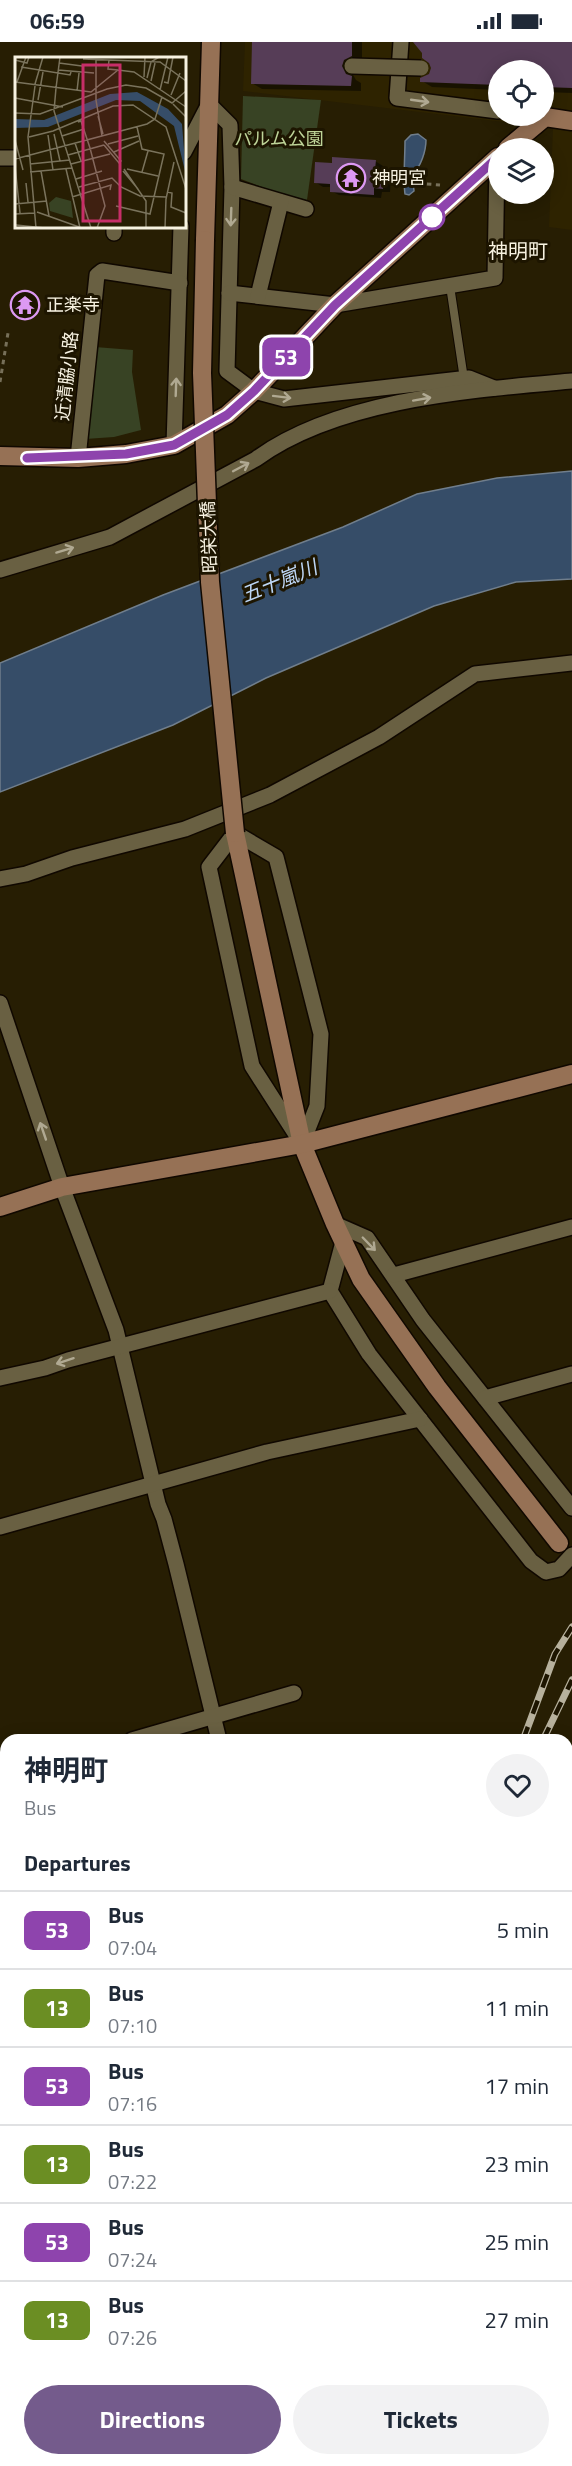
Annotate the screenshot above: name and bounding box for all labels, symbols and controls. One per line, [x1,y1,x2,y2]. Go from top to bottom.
text: 06:59 [30,4,85,38]
inset map [15,57,186,228]
map controls [488,60,554,204]
button: locate [488,60,554,126]
one-way arrow [410,95,429,106]
park label: パルム公園 [234,125,324,152]
button: layers [488,138,554,204]
temple icon: 神明宮 [335,162,367,194]
place label: 神明宮 [372,164,426,191]
unlabelled marker [419,204,445,230]
one-way arrow [225,207,237,227]
district label: 神明町 [488,235,548,266]
temple icon: 正楽寺 [9,289,41,321]
place label: 正楽寺 [46,291,100,318]
street label: 近清脇小路 [48,330,85,422]
line badge: 53 [259,338,313,376]
text: 53 [274,341,298,373]
one-way arrow [170,377,182,397]
one-way arrow [272,392,291,403]
one-way arrow [411,393,431,404]
one-way arrow [232,461,249,473]
street label: 昭栄大橋 [194,501,223,573]
one-way arrow [55,544,74,555]
water label: 五十嵐川 [236,550,324,610]
one-way arrow [36,1123,47,1141]
one-way arrow [362,1236,377,1251]
one-way arrow [56,1357,75,1368]
text: 神明町 [24,1748,108,1791]
button: heart [486,1754,549,1817]
text: Bus [24,1792,56,1823]
text: Departures [24,1846,131,1880]
text: Bus [108,1898,144,1932]
text: 5 min [497,1913,549,1947]
text: 53 [45,1914,69,1946]
text: 07:04 [108,1932,157,1963]
text: Bus [108,1976,144,2010]
text: 11 min [484,1991,549,2025]
text: 13 [45,1992,69,2024]
text: 07:10 [108,2010,157,2041]
text: Bus [108,2054,144,2088]
text: 17 min [484,2069,549,2103]
text: 53 [45,2070,69,2102]
text: 07:16 [108,2088,157,2119]
text: Bus [108,2132,144,2166]
text: 23 min [484,2147,549,2181]
text: 13 [45,2148,69,2180]
text: 07:22 [108,2166,157,2197]
text: Bus [108,2210,144,2244]
text: 25 min [484,2225,549,2259]
text: 53 [45,2226,69,2258]
text: 07:24 [108,2244,157,2275]
text: Bus [108,2288,144,2322]
text: 27 min [484,2303,549,2337]
text: 13 [45,2304,69,2336]
text: 07:26 [108,2322,157,2353]
button: Directions [24,2385,281,2454]
button: Tickets [293,2385,549,2454]

